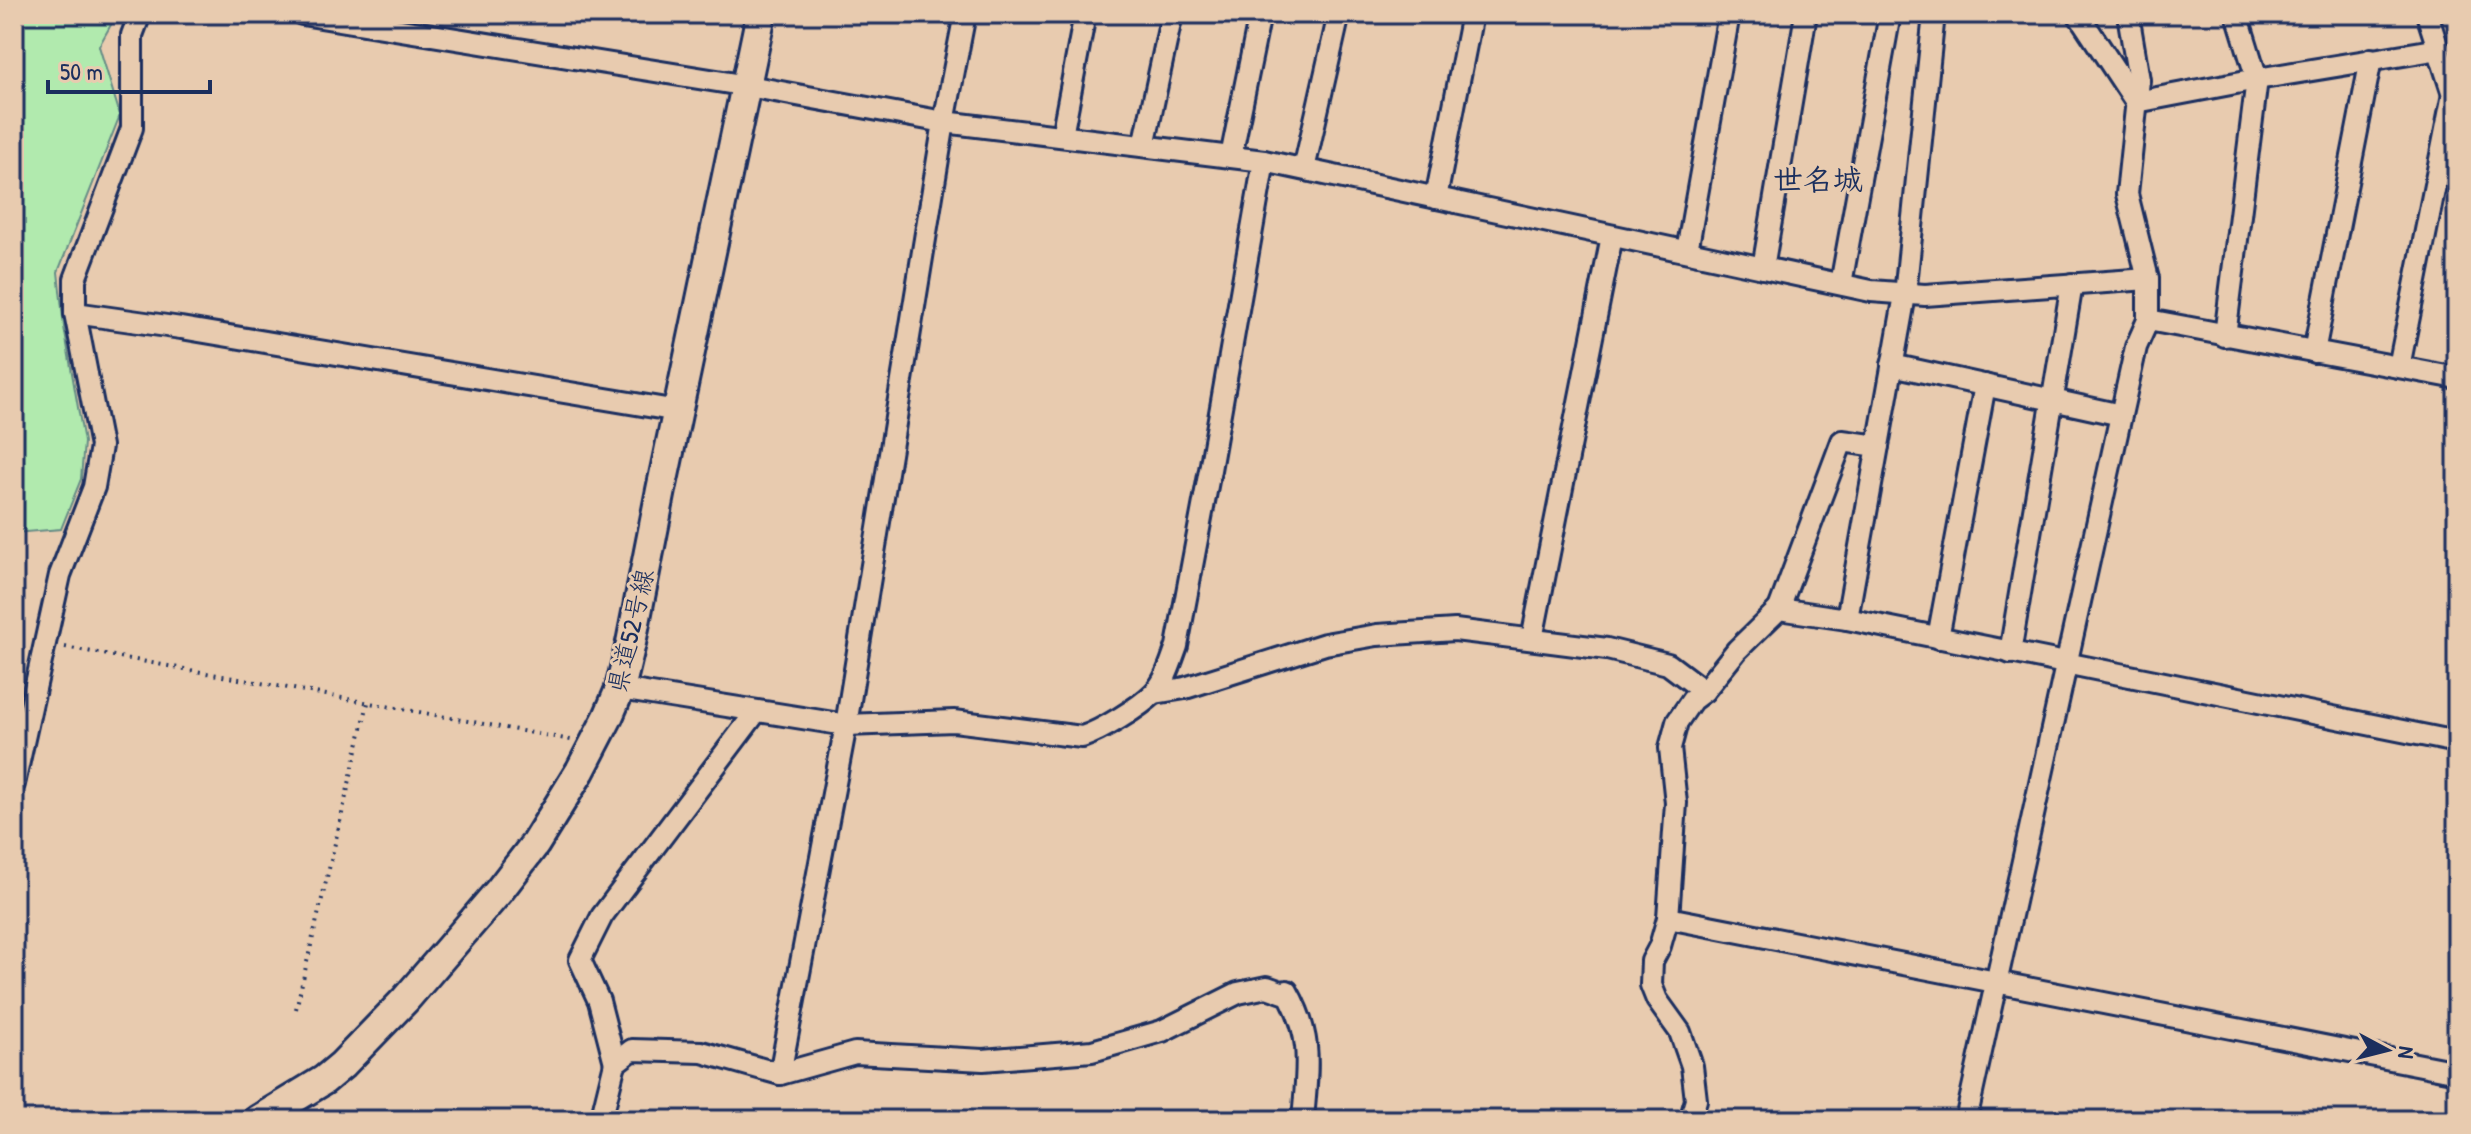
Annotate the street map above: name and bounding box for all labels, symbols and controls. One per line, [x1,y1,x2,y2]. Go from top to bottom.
scale bar [48,44,210,94]
text: 50 m [60,55,103,87]
district label: 世名城 [1773,159,1863,199]
street label: 県道52号線 [599,565,661,697]
north arrow [2347,1010,2427,1090]
text: N [2391,1045,2422,1060]

